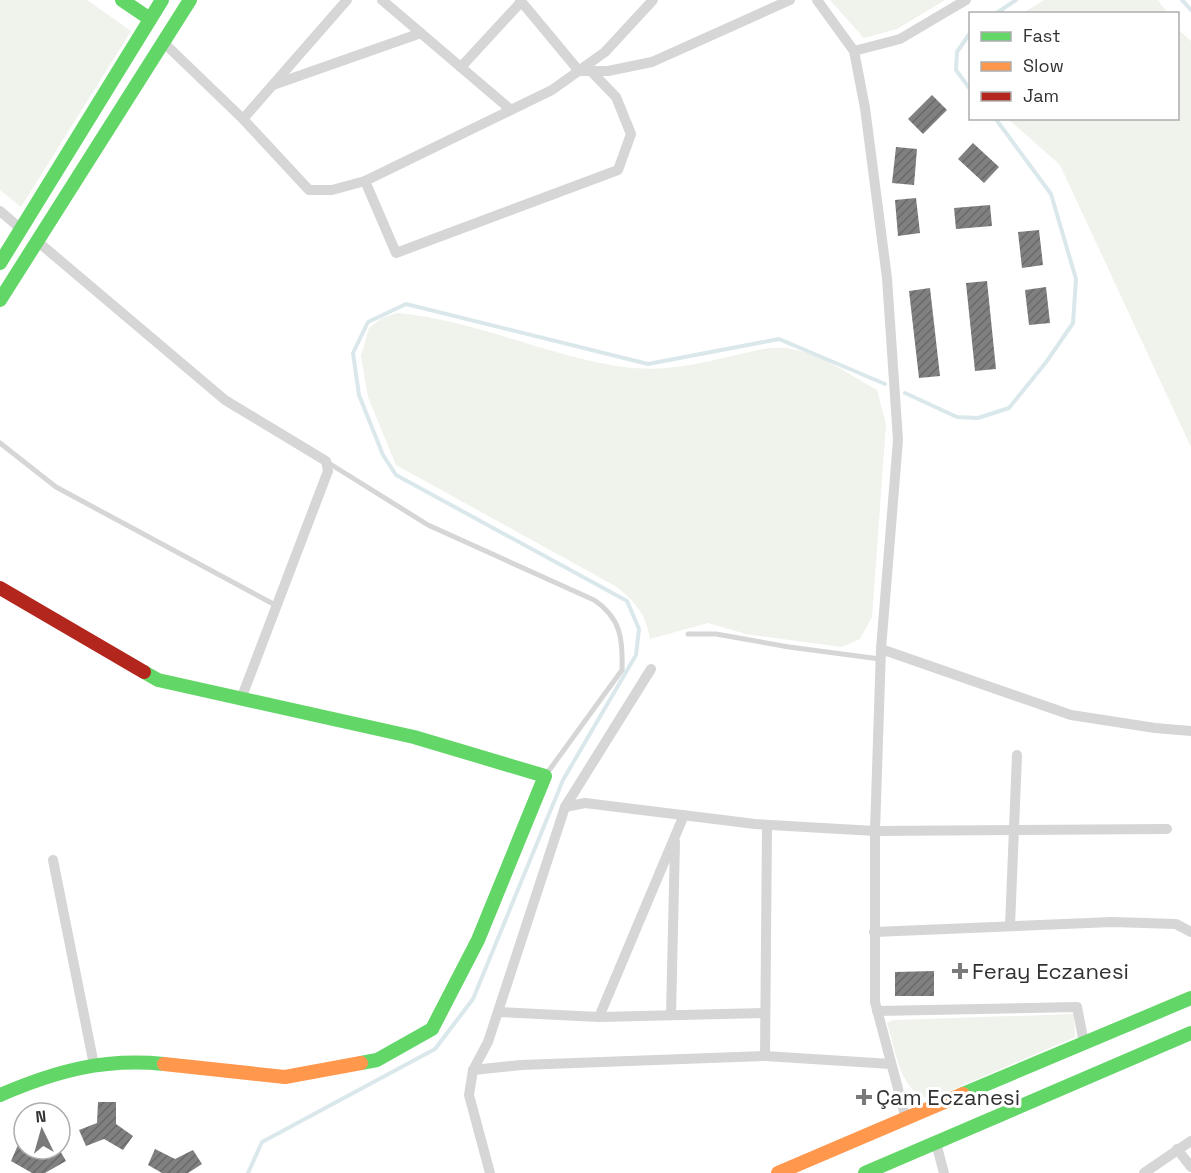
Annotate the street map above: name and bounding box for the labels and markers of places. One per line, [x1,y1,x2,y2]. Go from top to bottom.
place label: Feray Eczanesi [972,957,1129,985]
marker: Feray Eczanesi [953,964,967,978]
place label: Çam Eczanesi [876,1083,1020,1111]
marker: Çam Eczanesi [857,1090,871,1104]

